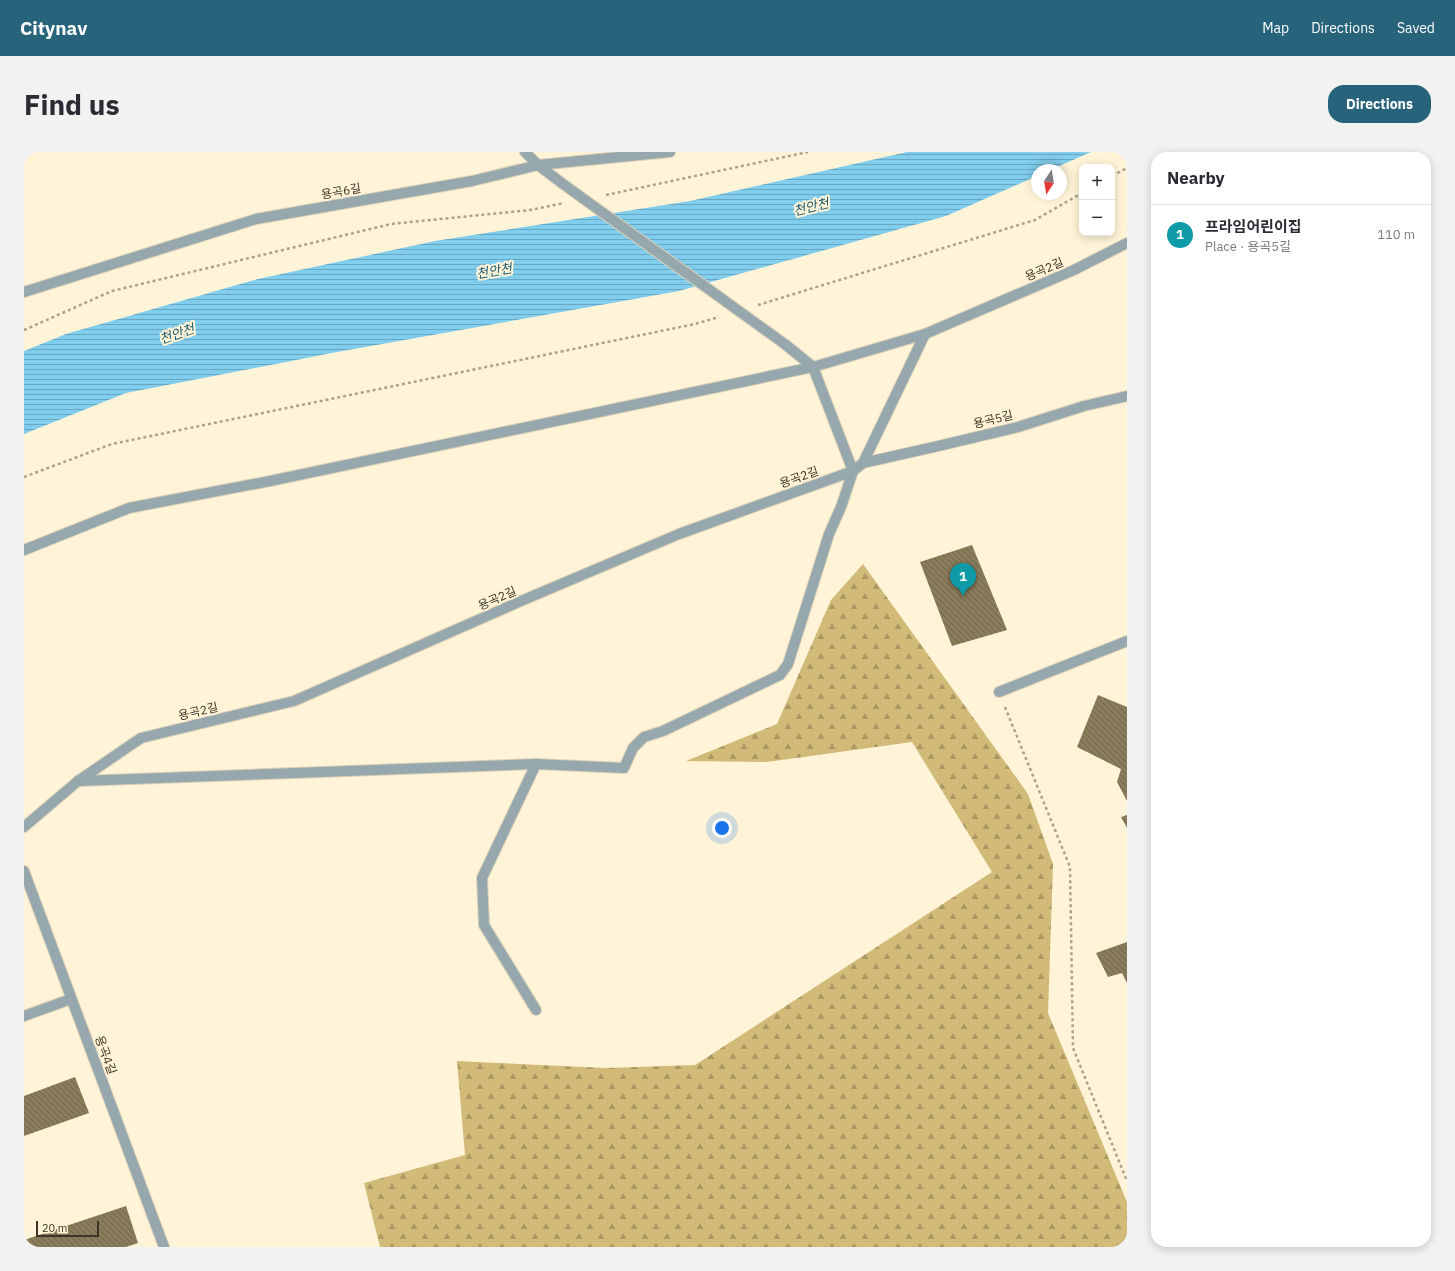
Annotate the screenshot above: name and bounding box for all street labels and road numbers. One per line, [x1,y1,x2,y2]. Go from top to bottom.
street label: 용곡6길 [320,180,362,202]
street label: 용곡2길 [1023,254,1065,284]
street label: 용곡5길 [972,407,1014,431]
street label: 용곡2길 [777,463,821,491]
street label: 용곡2길 [476,583,518,613]
street label: 용곡2길 [177,699,219,723]
street label: 용곡4길 [92,1033,120,1077]

